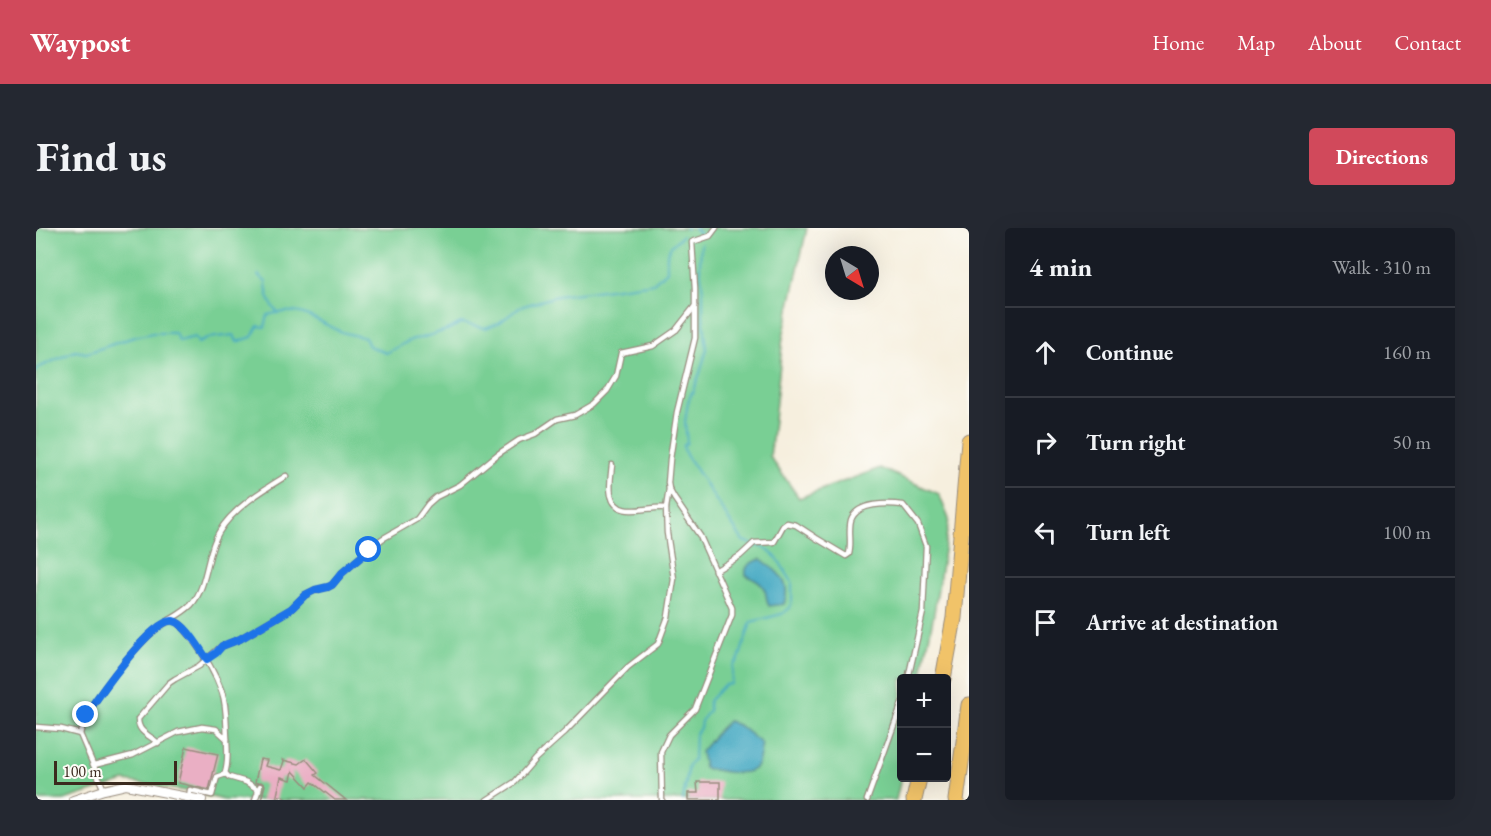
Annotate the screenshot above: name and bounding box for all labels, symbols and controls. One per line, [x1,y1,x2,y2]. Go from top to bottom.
text: Waypost [30,24,131,60]
text: Home [1152,29,1204,56]
text: Map [1237,29,1275,56]
text: About [1308,29,1361,56]
text: Contact [1394,29,1461,56]
button: Directions [1309,128,1455,185]
text: Find us [36,129,167,184]
north arrow [825,246,879,300]
text: 4 min [1029,250,1092,284]
text: Walk · 310 m [1332,254,1431,280]
icon: ahead [1029,336,1062,369]
text: Continue [1086,338,1173,367]
text: 160 m [1383,339,1431,365]
icon: right [1029,426,1062,459]
text: Turn right [1086,428,1185,457]
text: 50 m [1392,429,1431,455]
icon: left [1029,516,1062,549]
text: Turn left [1086,518,1170,547]
text: 100 m [1383,519,1431,545]
route start [355,536,381,562]
icon: arrive [1029,606,1062,639]
text: Arrive at destination [1086,608,1278,637]
map controls [897,674,951,782]
button: + [897,674,951,728]
route end [72,701,98,727]
button: − [897,728,951,782]
scale bar [54,758,177,786]
text: 100 m [63,761,102,782]

